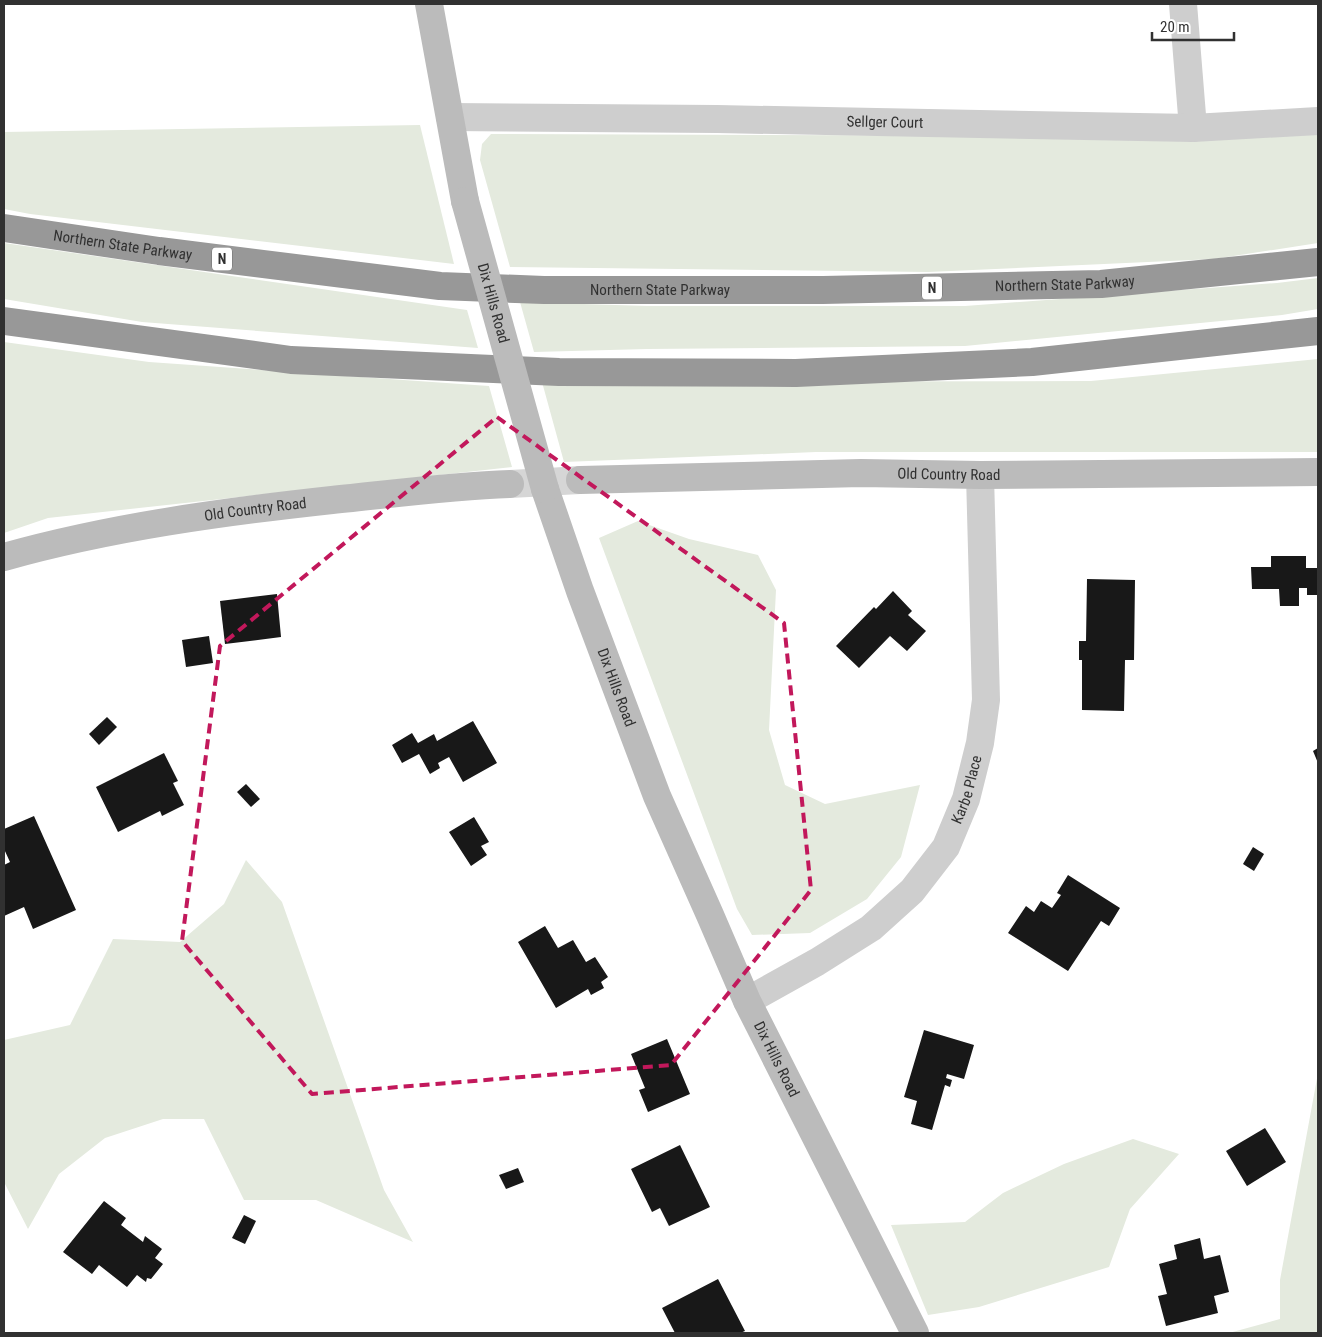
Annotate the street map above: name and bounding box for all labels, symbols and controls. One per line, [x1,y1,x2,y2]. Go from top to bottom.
scale bar [1152,10,1234,42]
text: 20 m [1160,18,1190,36]
street label: Sellger Court [846,112,924,132]
street label: Northern State Parkway [52,226,193,264]
road number: N [212,248,232,270]
street label: Dix Hills Road [474,261,513,345]
street label: Northern State Parkway [995,272,1136,295]
road number: N [922,276,942,300]
street label: Northern State Parkway [590,281,730,299]
street label: Old Country Road [897,465,1000,484]
street label: Old Country Road [203,494,307,525]
street label: Dix Hills Road [593,646,639,729]
street label: Karbe Place [948,754,986,827]
street label: Dix Hills Road [750,1019,803,1100]

